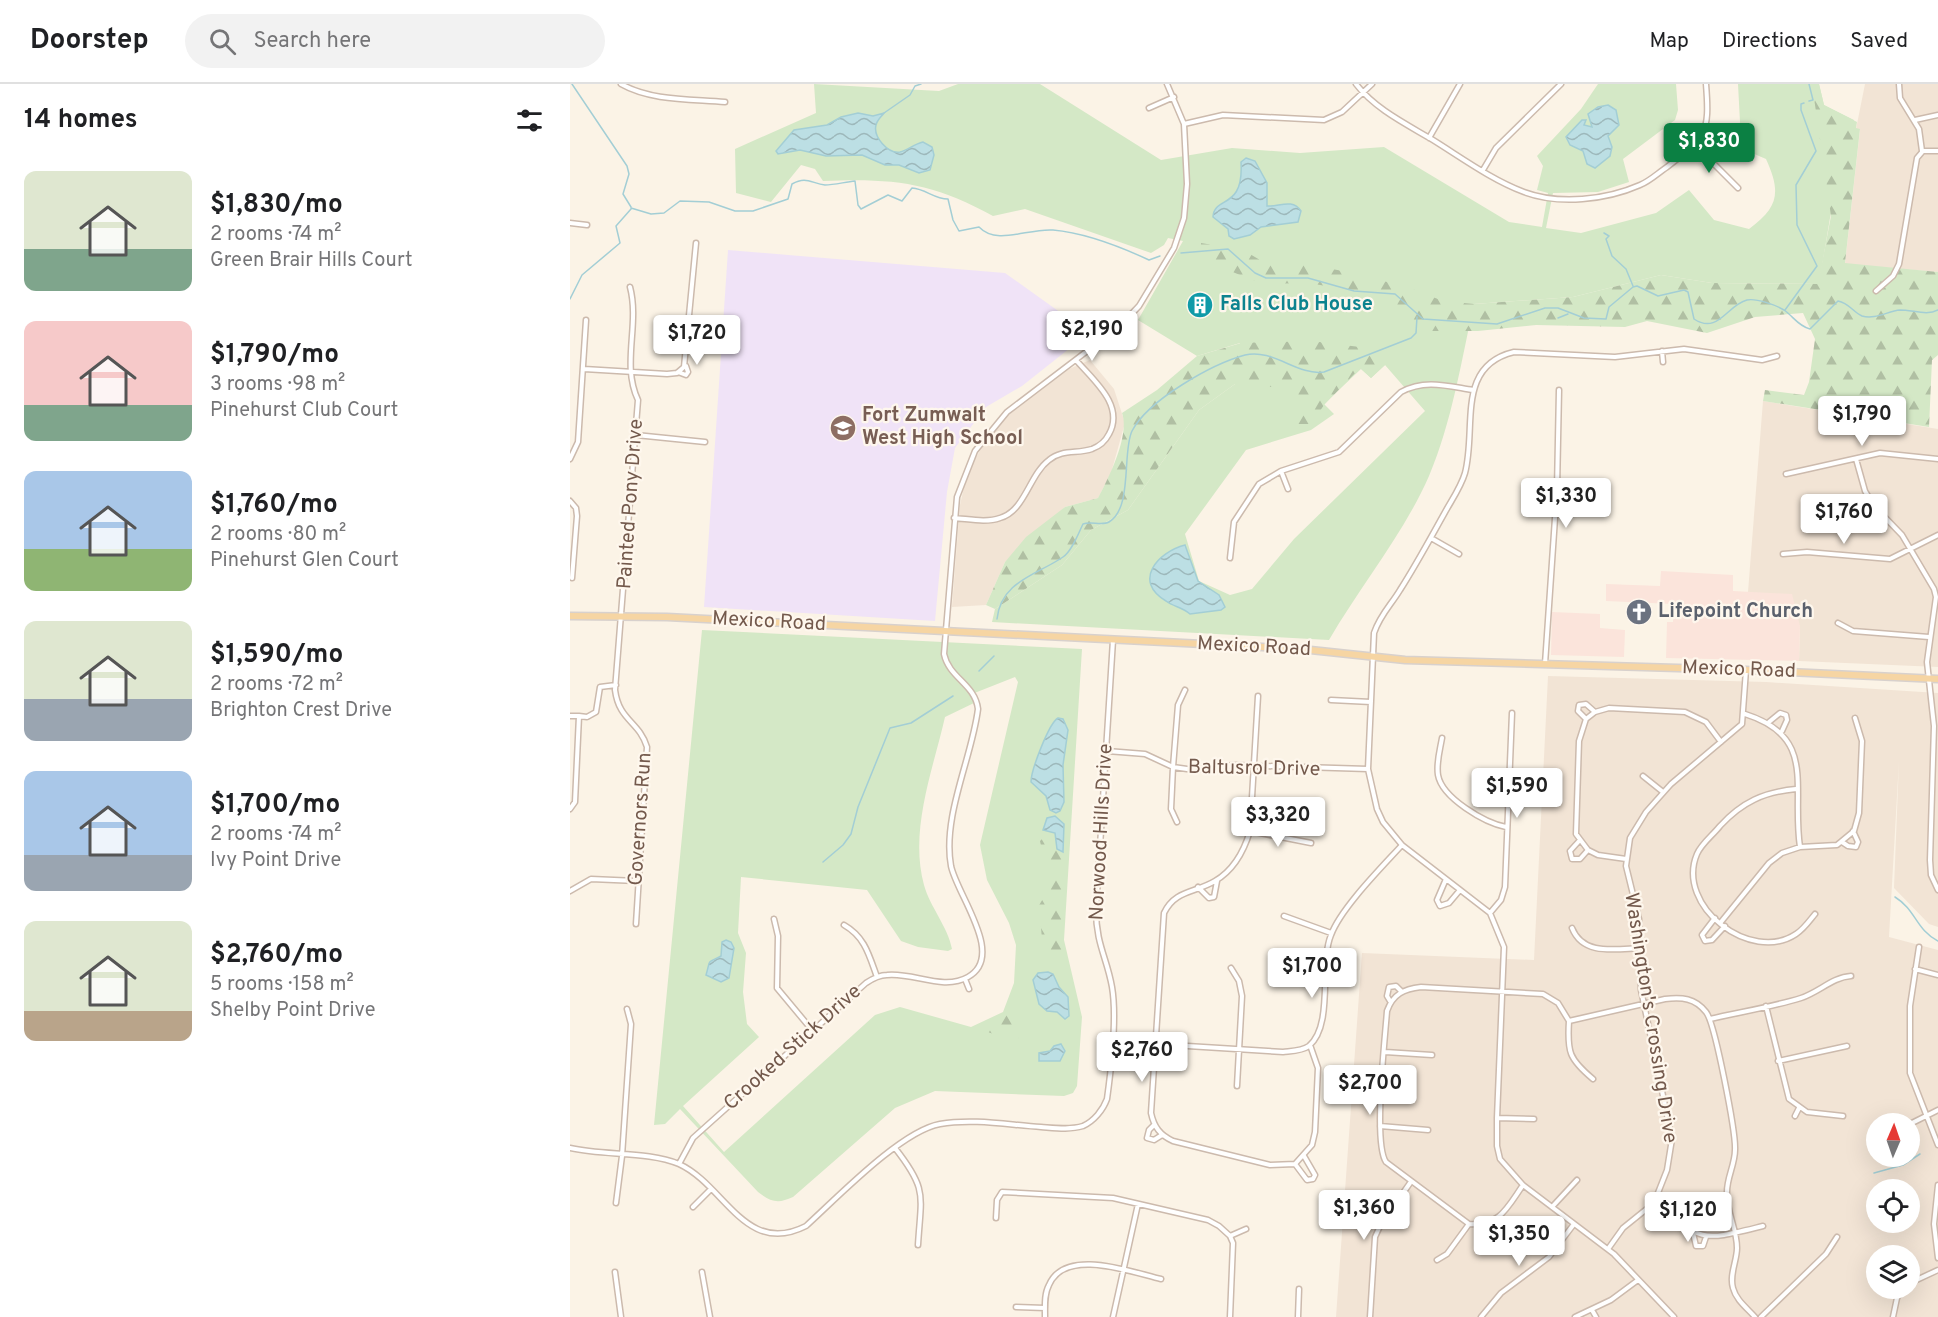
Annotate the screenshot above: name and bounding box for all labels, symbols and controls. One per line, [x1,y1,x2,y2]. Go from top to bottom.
search box [185,14,605,68]
text: Doorstep [30,23,149,59]
icon: search [206,25,239,58]
text: Search here [254,28,371,55]
text: Map [1649,28,1689,55]
text: Directions [1722,28,1817,55]
text: Saved [1850,28,1908,55]
text: 14 homes [24,104,138,137]
icon: filters [513,104,546,137]
pin: $1,830 [1660,123,1758,174]
text: $1,830 [1678,129,1740,155]
text: $1,830/mo [210,189,343,222]
icon: home [72,195,144,267]
text: 2 rooms · 74 m² [210,222,341,248]
text: Green Brair Hills Court [210,248,413,274]
building icon: Falls Club House [1185,290,1215,320]
place label: Falls Club House [1220,292,1373,318]
pin: $2,190 [1043,311,1141,362]
pin: $1,720 [648,315,746,366]
text: $2,190 [1061,317,1123,343]
text: $1,720 [667,321,727,347]
text: $1,790/mo [210,339,339,372]
icon: home [72,345,144,417]
text: 3 rooms · 98 m² [210,372,345,398]
pin: $1,790 [1813,396,1911,447]
text: Pinehurst Club Court [210,398,398,424]
text: $1,790 [1832,402,1892,428]
place label: Fort Zumwalt West High School [862,403,1023,452]
school or university icon: Fort Zumwalt West High School [828,413,858,443]
street label: Painted Pony Drive [612,418,650,590]
pin: $1,330 [1517,478,1615,529]
text: $1,330 [1535,484,1597,510]
text: $1,760/mo [210,489,338,522]
pin: $1,760 [1795,494,1893,545]
icon: home [72,495,144,567]
text: $1,760 [1815,500,1873,526]
text: 2 rooms · 80 m² [210,522,346,548]
text: Pinehurst Glen Court [210,548,399,574]
church icon: Lifepoint Church [1624,597,1654,627]
place label: Lifepoint Church [1658,599,1813,625]
street label: Mexico Road [711,606,827,638]
street label: Mexico Road [1196,631,1312,663]
text: $1,590/mo [210,639,343,672]
icon: home [72,645,144,717]
street label: Mexico Road [1682,655,1796,685]
text: 2 rooms · 72 m² [210,672,343,698]
text: Brighton Crest Drive [210,698,392,724]
street label: Norwood Hills Drive [1084,743,1120,921]
street label: Governors Run [623,751,659,887]
street label: Baltusrol Drive [1188,755,1320,783]
pin: $1,590 [1468,768,1566,819]
text: $1,590 [1486,774,1549,800]
text: $1,700/mo [210,789,340,822]
icon: home [72,795,144,867]
pin: $3,320 [1229,797,1327,848]
text: $3,320 [1245,803,1311,829]
text: 2 rooms · 74 m² [210,822,341,848]
text: Ivy Point Drive [210,848,341,874]
street label: Washington's Crossing Drive [1617,891,1683,1145]
text: $2,760/mo [210,939,343,972]
icon: home [72,945,144,1017]
pin: $1,700 [1263,948,1361,999]
text: $1,700 [1282,954,1342,980]
text: 5 rooms · 158 m² [210,972,354,998]
street label: Crooked Stick Drive [719,979,867,1117]
text: Shelby Point Drive [210,998,375,1024]
pin: $2,760 [1093,1032,1191,1083]
text: $2,760 [1111,1038,1173,1064]
pin: $2,700 [1321,1065,1419,1116]
text: $2,700 [1338,1071,1402,1097]
north arrow [1866,1113,1920,1167]
map controls [1866,1113,1920,1299]
button: locate [1866,1179,1920,1233]
pin: $1,360 [1315,1190,1413,1241]
pin: $1,120 [1639,1192,1737,1243]
text: $1,360 [1333,1196,1395,1222]
text: $1,120 [1659,1198,1717,1224]
pin: $1,350 [1470,1216,1568,1267]
text: $1,350 [1488,1222,1550,1248]
button: layers [1866,1245,1920,1299]

